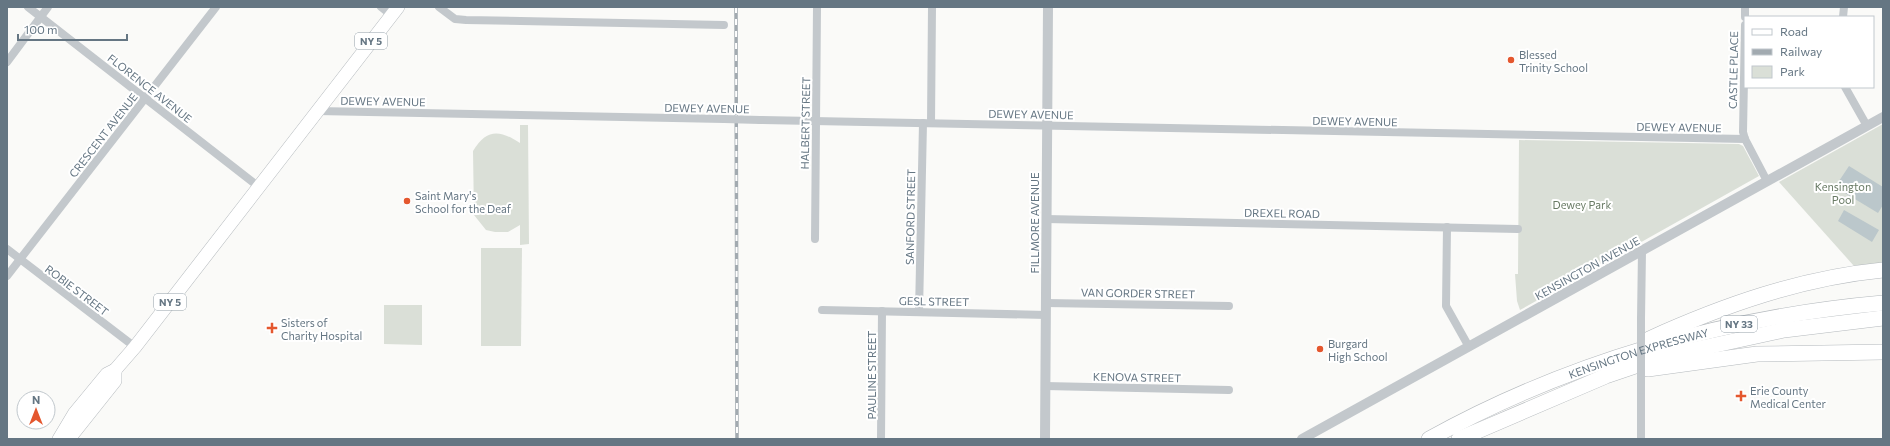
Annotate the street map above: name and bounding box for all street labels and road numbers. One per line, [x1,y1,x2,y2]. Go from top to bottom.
street label: CASTLE PLACE [1726,31,1740,109]
road number: NY 5 [355,33,387,49]
street label: FLORENCE AVENUE [105,51,195,125]
street label: HALBERT STREET [798,76,812,170]
street label: CRESCENT AVENUE [66,90,140,180]
street label: DEWEY AVENUE [340,94,426,108]
street label: DEWEY AVENUE [664,101,750,115]
street label: DEWEY AVENUE [988,107,1074,121]
street label: DEWEY AVENUE [1312,114,1398,128]
street label: DEWEY AVENUE [1636,120,1722,134]
street label: SANFORD STREET [903,169,917,265]
street label: FILLMORE AVENUE [1028,172,1041,274]
street label: DREXEL ROAD [1244,206,1320,220]
street label: KENSINGTON AVENUE [1532,234,1642,302]
street label: ROBIE STREET [43,262,111,318]
street label: VAN GORDER STREET [1081,286,1195,300]
road number: NY 5 [154,294,186,310]
street label: GESL STREET [899,294,969,308]
road number: NY 33 [1721,316,1757,332]
street label: KENSINGTON EXPRESSWAY [1566,325,1710,380]
street label: PAULINE STREET [865,331,878,419]
street label: KENOVA STREET [1093,370,1181,384]

